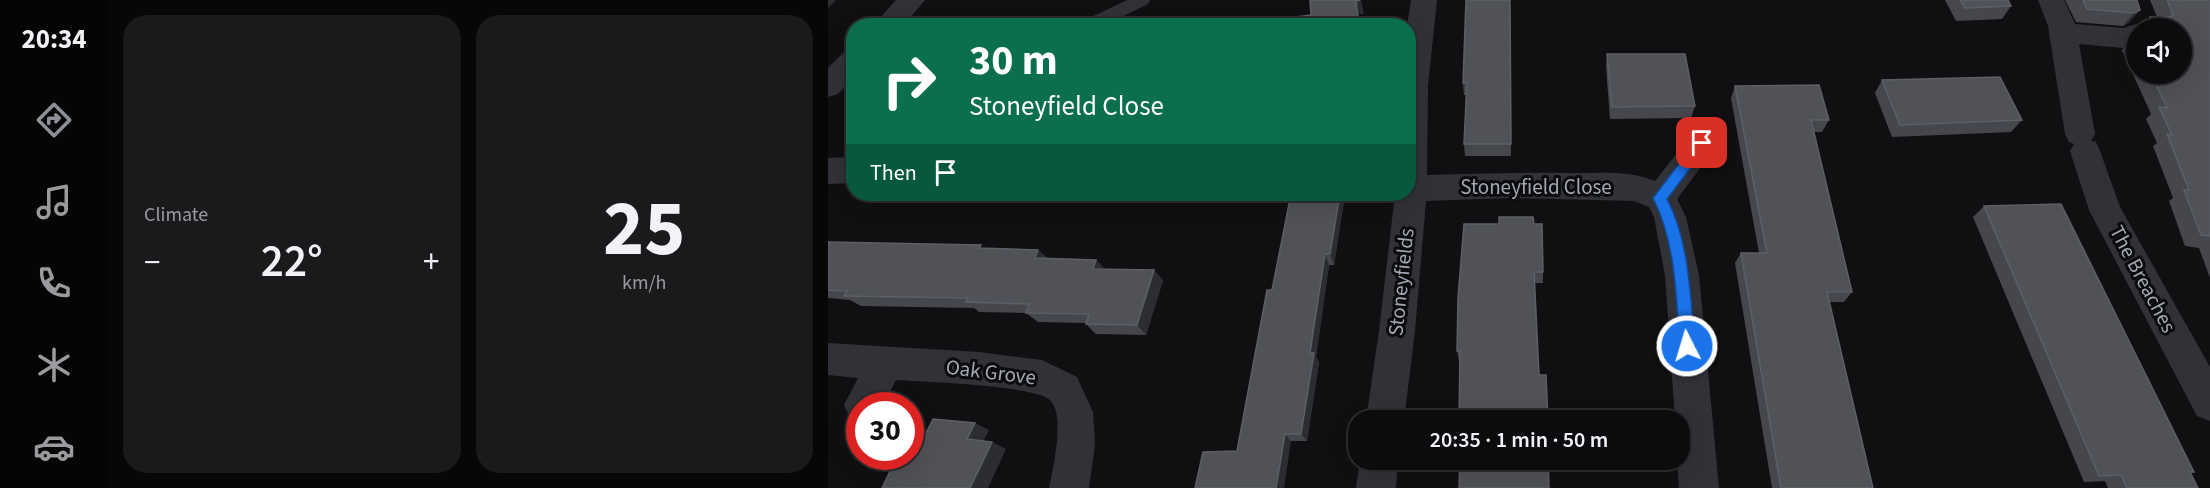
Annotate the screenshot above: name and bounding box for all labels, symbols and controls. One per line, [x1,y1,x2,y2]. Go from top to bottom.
map controls [2126,18,2192,84]
button: sound [2126,18,2192,84]
text: 20:34 [21,20,87,59]
text: 30 m [969,31,1058,91]
icon: right [870,42,948,120]
text: Stoneyfield Close [969,87,1164,126]
icon: directions [33,99,75,141]
pin [1676,117,1727,168]
icon: arrive [1685,126,1718,159]
icon: arrive [929,156,962,189]
text: Then [870,157,917,189]
street label: Stoneyfield Close [1460,172,1612,202]
text: 25 [603,174,685,285]
icon: music [33,181,75,223]
text: Climate [144,201,208,229]
street label: The Breaches [2102,220,2184,338]
street label: Stoneyfields [1380,226,1422,337]
text: 22° [261,230,323,294]
text: − [144,239,160,286]
text: + [423,239,440,286]
icon: phone [33,262,75,304]
text: km/h [622,269,666,297]
position arrow [1655,314,1719,378]
icon: climate [33,344,75,386]
street label: Oak Grove [944,352,1038,392]
speed limit sign: 30 [846,392,924,470]
text: 20:35 · 1 min · 50 m [1430,424,1608,456]
icon: car [33,426,75,468]

